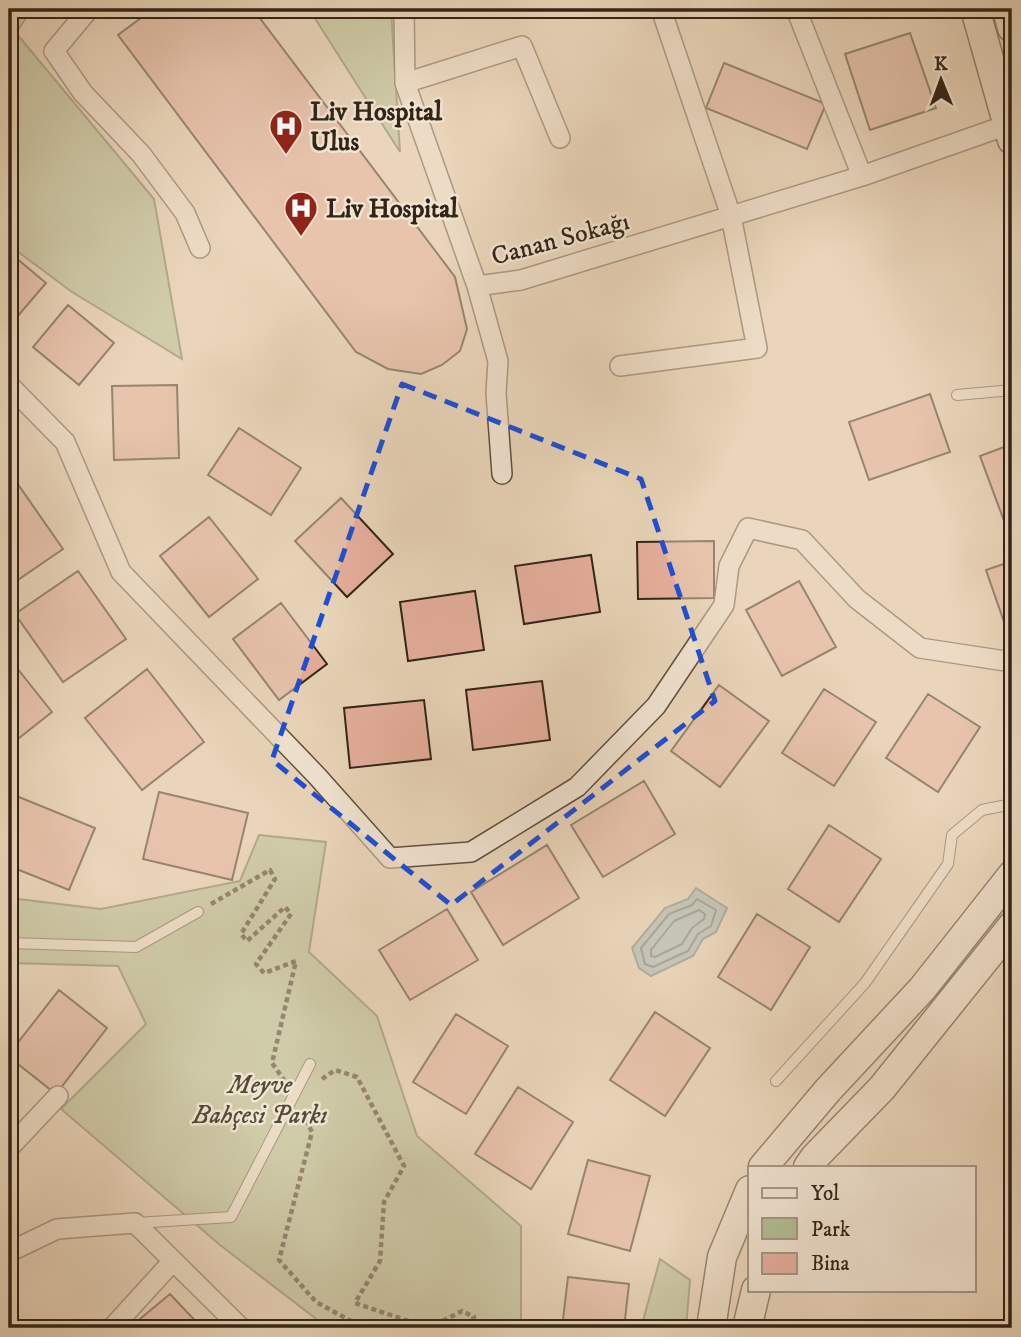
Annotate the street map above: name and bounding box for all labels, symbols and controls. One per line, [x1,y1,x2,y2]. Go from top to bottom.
north arrow [906,46,976,116]
text: K [934,53,948,76]
place label: Liv Hospital Ulus [310,96,443,159]
hospital icon: Liv Hospital Ulus [267,107,305,156]
hospital icon: Liv Hospital [282,189,320,238]
place label: Liv Hospital [326,193,459,226]
street label: Canan Sokağı [488,205,633,274]
park label: Meyve Bahçesi Parkı [192,1069,328,1132]
legend [748,1166,976,1292]
text: Yol [811,1181,840,1207]
text: Park [811,1217,851,1243]
text: Bina [811,1251,850,1277]

